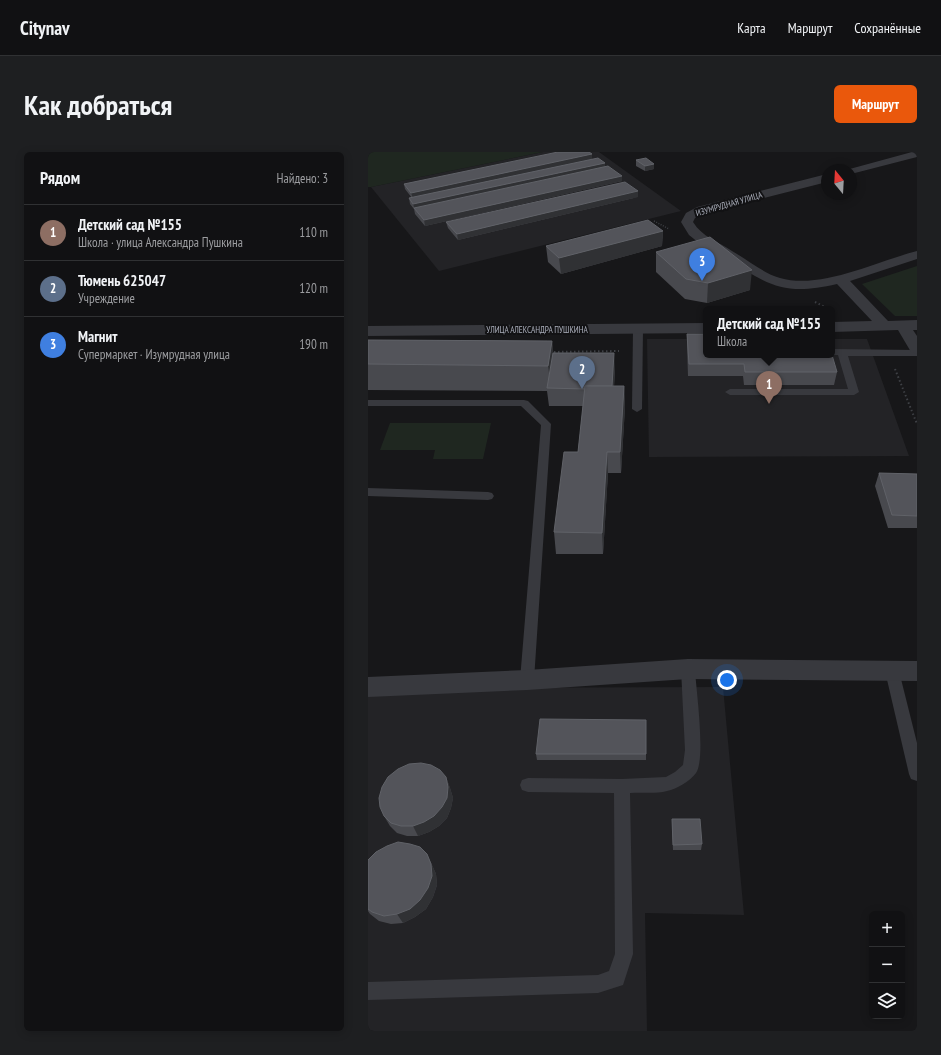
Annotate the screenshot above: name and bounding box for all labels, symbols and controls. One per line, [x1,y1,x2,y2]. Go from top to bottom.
text: Citynav [20,16,70,40]
text: Карта [737,19,766,37]
text: Маршрут [788,19,832,37]
text: Сохранённые [854,19,921,37]
button: Маршрут [834,85,917,123]
text: Как добраться [24,86,172,123]
north arrow [821,164,857,200]
text: Рядом [40,167,80,189]
text: Найдено: 3 [277,170,328,187]
street label: ИЗУМРУДНАЯ УЛИЦА [694,189,764,218]
text: Детский сад №155 [78,215,182,234]
text: 1 [50,224,56,241]
text: 110 m [299,224,328,241]
text: Школа · улица Александра Пушкина [78,234,243,251]
pin: 3 [689,248,715,281]
text: Тюмень 625047 [78,271,166,290]
text: 2 [50,280,56,297]
text: 120 m [299,280,328,297]
text: Учреждение [78,290,135,307]
popup [703,306,835,358]
text: Детский сад №155 [717,314,821,333]
street label: УЛИЦА АЛЕКСАНДРА ПУШКИНА [486,324,589,335]
text: Магнит [78,327,117,346]
text: Школа [717,333,747,350]
text: 3 [50,336,56,353]
text: 190 m [299,336,328,353]
text: Супермаркет · Изумрудная улица [78,346,230,363]
pin: 2 [569,356,595,389]
pin: 1 [756,371,782,404]
your location [717,670,737,690]
map controls [869,911,905,1019]
button: + [869,911,905,947]
button: − [869,947,905,983]
button: layers [869,983,905,1019]

